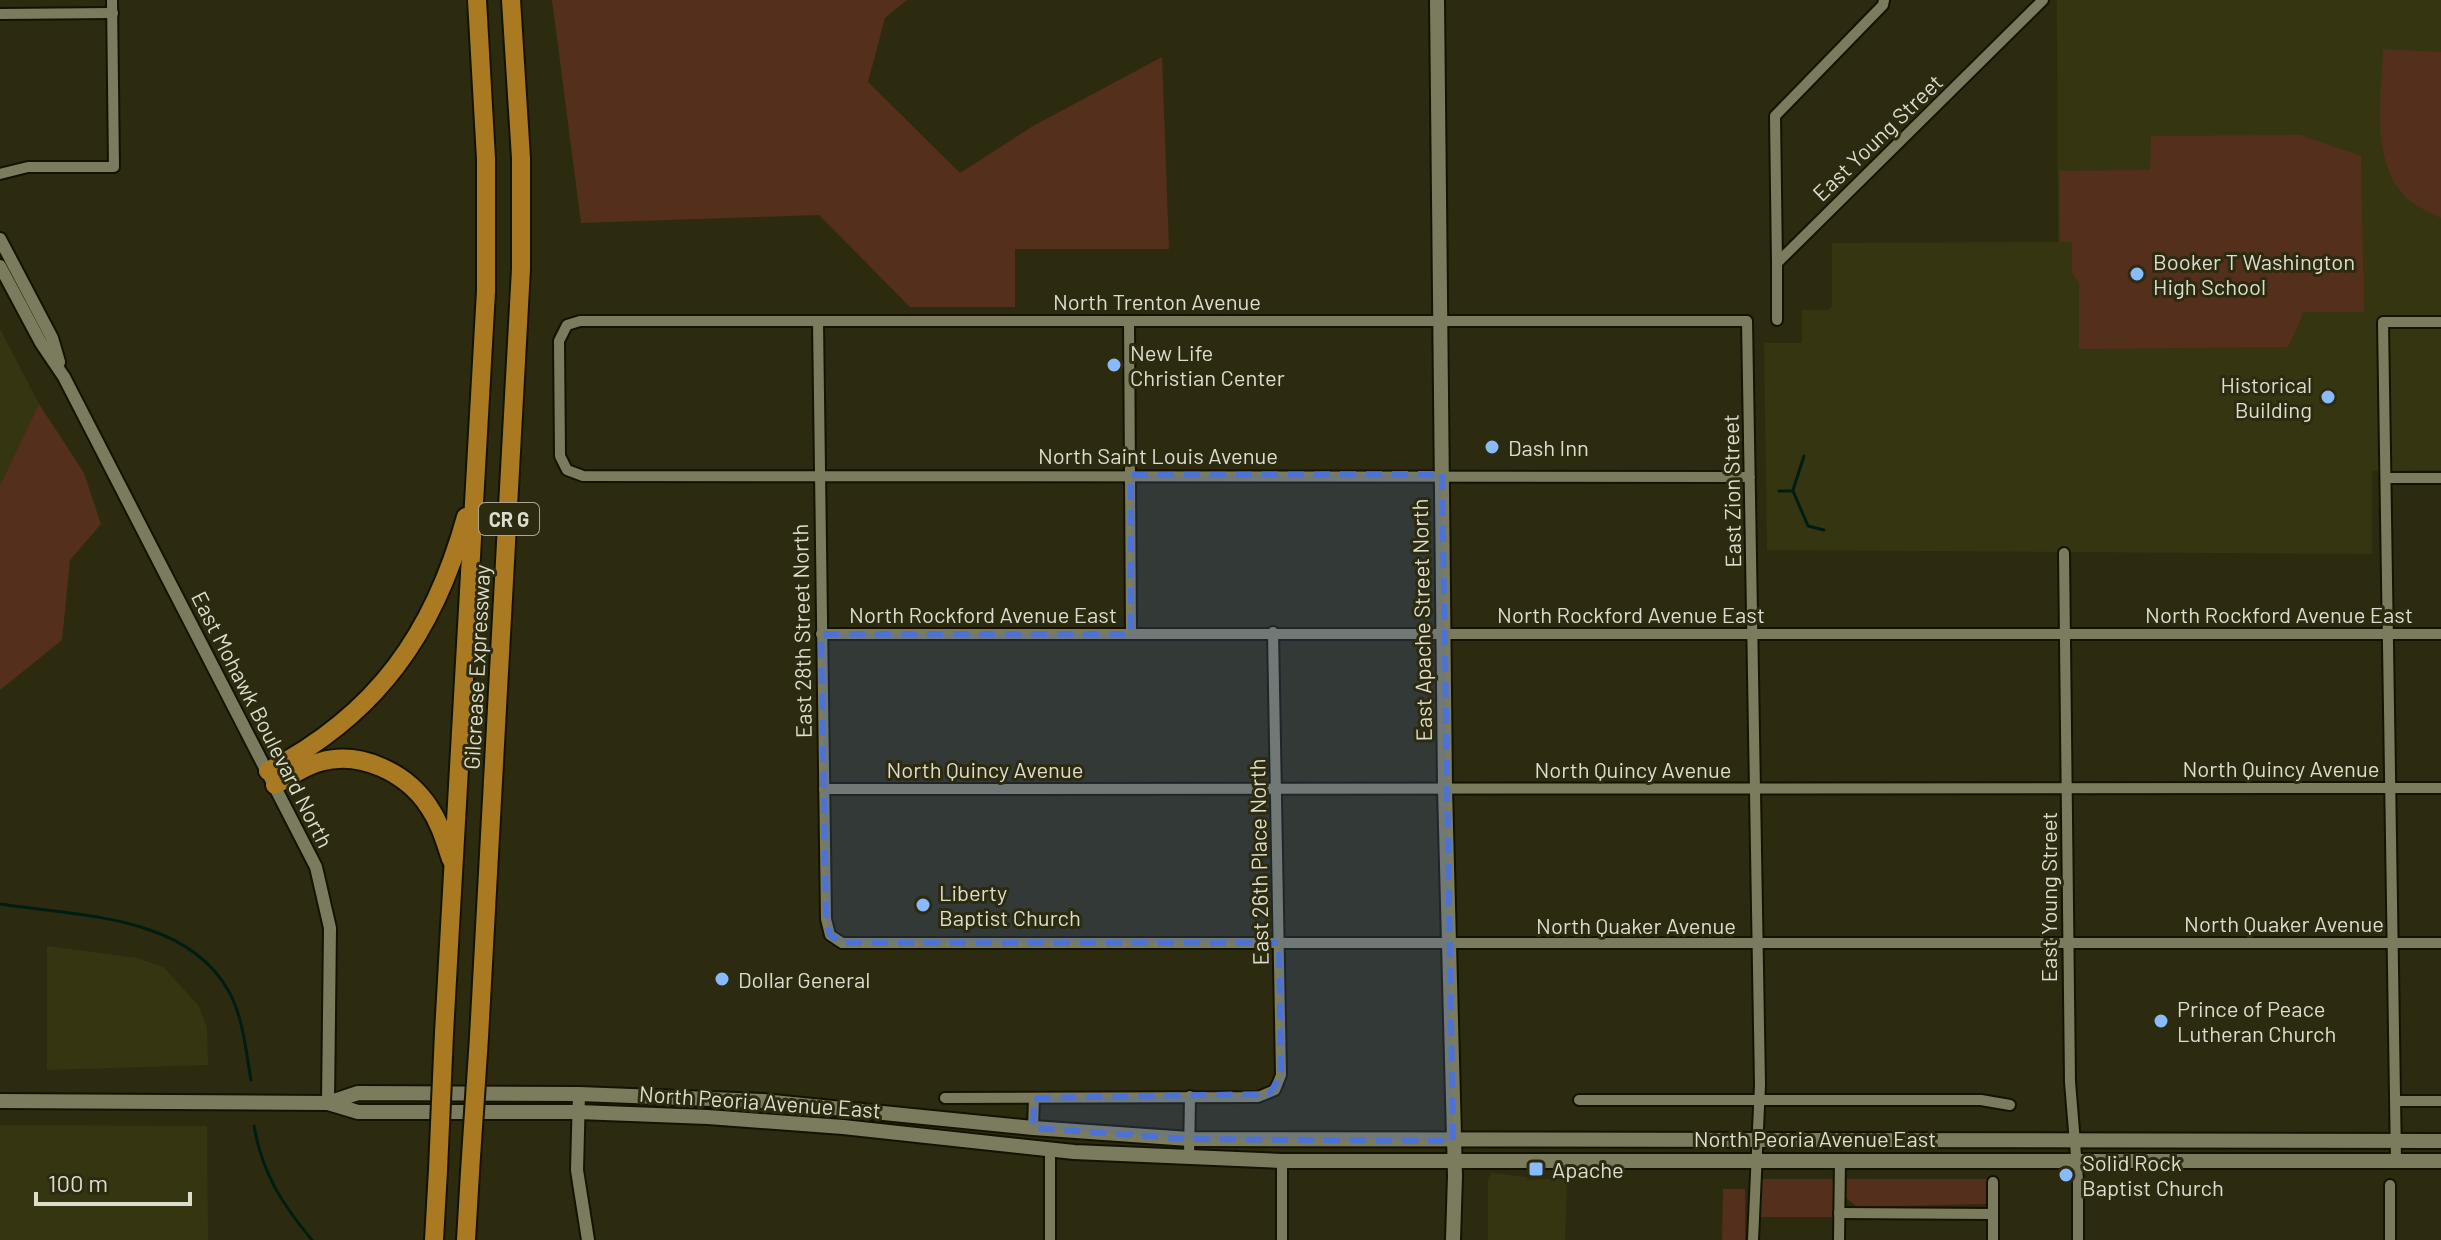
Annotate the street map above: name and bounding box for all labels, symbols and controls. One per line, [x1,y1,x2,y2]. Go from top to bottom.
street label: East Young Street [1807,68,1947,206]
place label: Booker T Washington High School [2153,248,2355,299]
marker: Booker T Washington High School [2128,265,2146,283]
street label: North Trenton Avenue [1053,288,1261,314]
place label: New Life Christian Center [1130,339,1285,390]
marker: New Life Christian Center [1105,356,1123,374]
place label: Historical Building [2220,371,2312,422]
marker: Historical Building [2319,388,2337,406]
street label: East Zion Street [1717,414,1745,568]
place label: Dash Inn [1508,434,1589,460]
marker: Dash Inn [1483,438,1501,456]
street label: North Saint Louis Avenue [1038,442,1278,468]
street label: East Apache Street North [1406,498,1436,742]
road number: CR G [479,503,539,535]
street label: East 28th Street North [786,524,816,738]
street label: Gilcrease Expressway [458,564,494,770]
street label: East Mohawk Boulevard North [187,586,339,852]
street label: North Rockford Avenue East [849,601,1117,627]
street label: North Rockford Avenue East [1497,601,1765,627]
street label: North Rockford Avenue East [2145,601,2413,627]
street label: North Quincy Avenue [2182,755,2380,781]
street label: North Quincy Avenue [886,756,1084,782]
street label: North Quincy Avenue [1534,756,1732,782]
street label: East 26th Place North [1243,758,1273,966]
street label: East Young Street [2035,812,2061,982]
place label: Liberty Baptist Church [939,879,1081,930]
marker: Liberty Baptist Church [914,896,932,914]
street label: North Quaker Avenue [2184,910,2384,936]
street label: North Quaker Avenue [1536,912,1736,938]
place label: Dollar General [738,966,870,992]
marker: Dollar General [713,970,731,988]
place label: Prince of Peace Lutheran Church [2177,995,2336,1046]
marker: Prince of Peace Lutheran Church [2152,1012,2170,1030]
street label: North Peoria Avenue East [638,1080,882,1122]
street label: North Peoria Avenue East [1694,1125,1936,1151]
place label: Solid Rock Baptist Church [2082,1149,2224,1200]
scale bar [36,1156,190,1206]
place label: Apache [1552,1156,1624,1182]
marker: Apache [1527,1160,1545,1178]
marker: Solid Rock Baptist Church [2057,1166,2075,1184]
text: 100 m [48,1168,108,1197]

